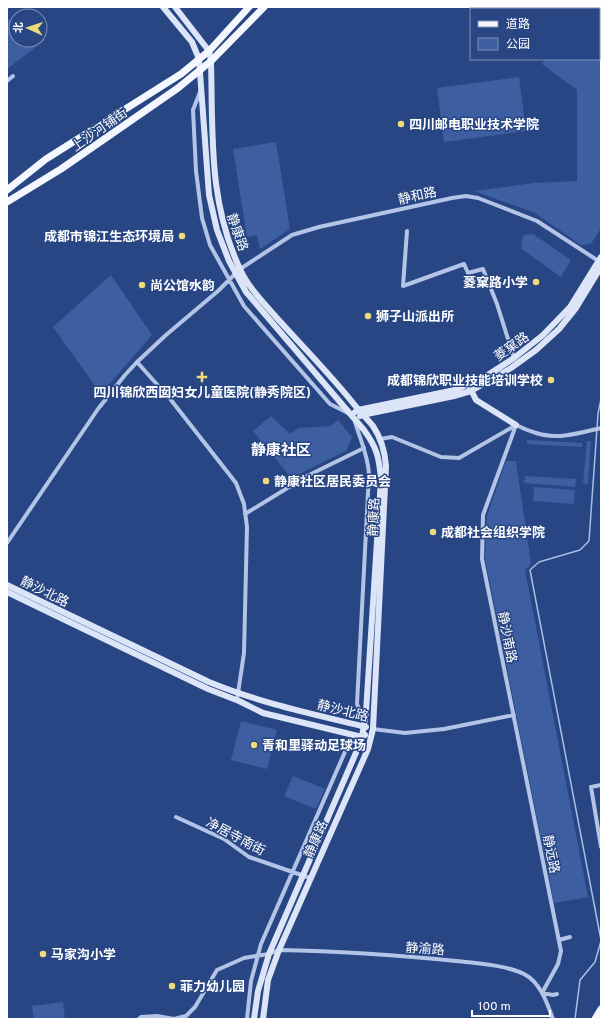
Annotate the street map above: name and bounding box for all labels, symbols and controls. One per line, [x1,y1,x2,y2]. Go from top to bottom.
north arrow [8,8,48,48]
legend [470,8,600,60]
text: 道路 [506,17,530,33]
text: 北 [12,22,26,33]
text: 公园 [506,37,530,53]
street label: 上沙河铺街 [69,105,131,156]
place label: 四川邮电职业技术学院 [409,117,539,134]
marker: 四川邮电职业技术学院 [396,119,406,129]
street label: 静和路 [396,184,438,209]
street label: 静康路 [222,211,251,254]
place label: 成都市锦江生态环境局 [44,229,174,246]
marker: 成都市锦江生态环境局 [177,231,187,241]
place label: 菱窠路小学 [463,275,528,292]
marker: 菱窠路小学 [531,277,541,287]
place label: 尚公馆·水韵 [150,278,215,295]
marker: 尚公馆·水韵 [137,280,147,290]
place label: 狮子山派出所 [376,309,454,326]
marker: 狮子山派出所 [363,311,373,321]
street label: 菱窠路 [491,329,533,365]
marker: 四川锦欣西囡妇女儿童医院(静秀院区) [196,371,208,383]
place label: 成都锦欣职业技能培训学校 [387,373,543,390]
marker: 成都锦欣职业技能培训学校 [546,375,556,385]
place label: 四川锦欣西囡妇女儿童医院(静秀院区) [93,385,311,402]
district label: 静康社区 [251,441,311,461]
place label: 静康社区居民委员会 [274,474,391,491]
marker: 静康社区居民委员会 [261,476,271,486]
street label: 静康路 [365,497,384,537]
place label: 成都社会组织学院 [441,525,545,542]
marker: 成都社会组织学院 [428,527,438,537]
street label: 静沙北路 [17,573,71,611]
street label: 静沙南路 [493,610,520,664]
street label: 静沙北路 [315,697,370,726]
place label: 青和里驿动足球场 [262,738,366,755]
marker: 青和里驿动足球场 [249,740,259,750]
street label: 净居寺南街 [203,815,268,860]
street label: 静康路 [301,818,332,861]
street label: 静远路 [538,834,563,875]
street label: 静渝路 [405,940,445,959]
place label: 马家沟小学 [51,947,116,964]
marker: 马家沟小学 [38,949,48,959]
place label: 菲力幼儿园 [180,979,245,996]
marker: 菲力幼儿园 [167,981,177,991]
scale bar [472,992,550,1018]
text: 100 m [478,999,511,1015]

